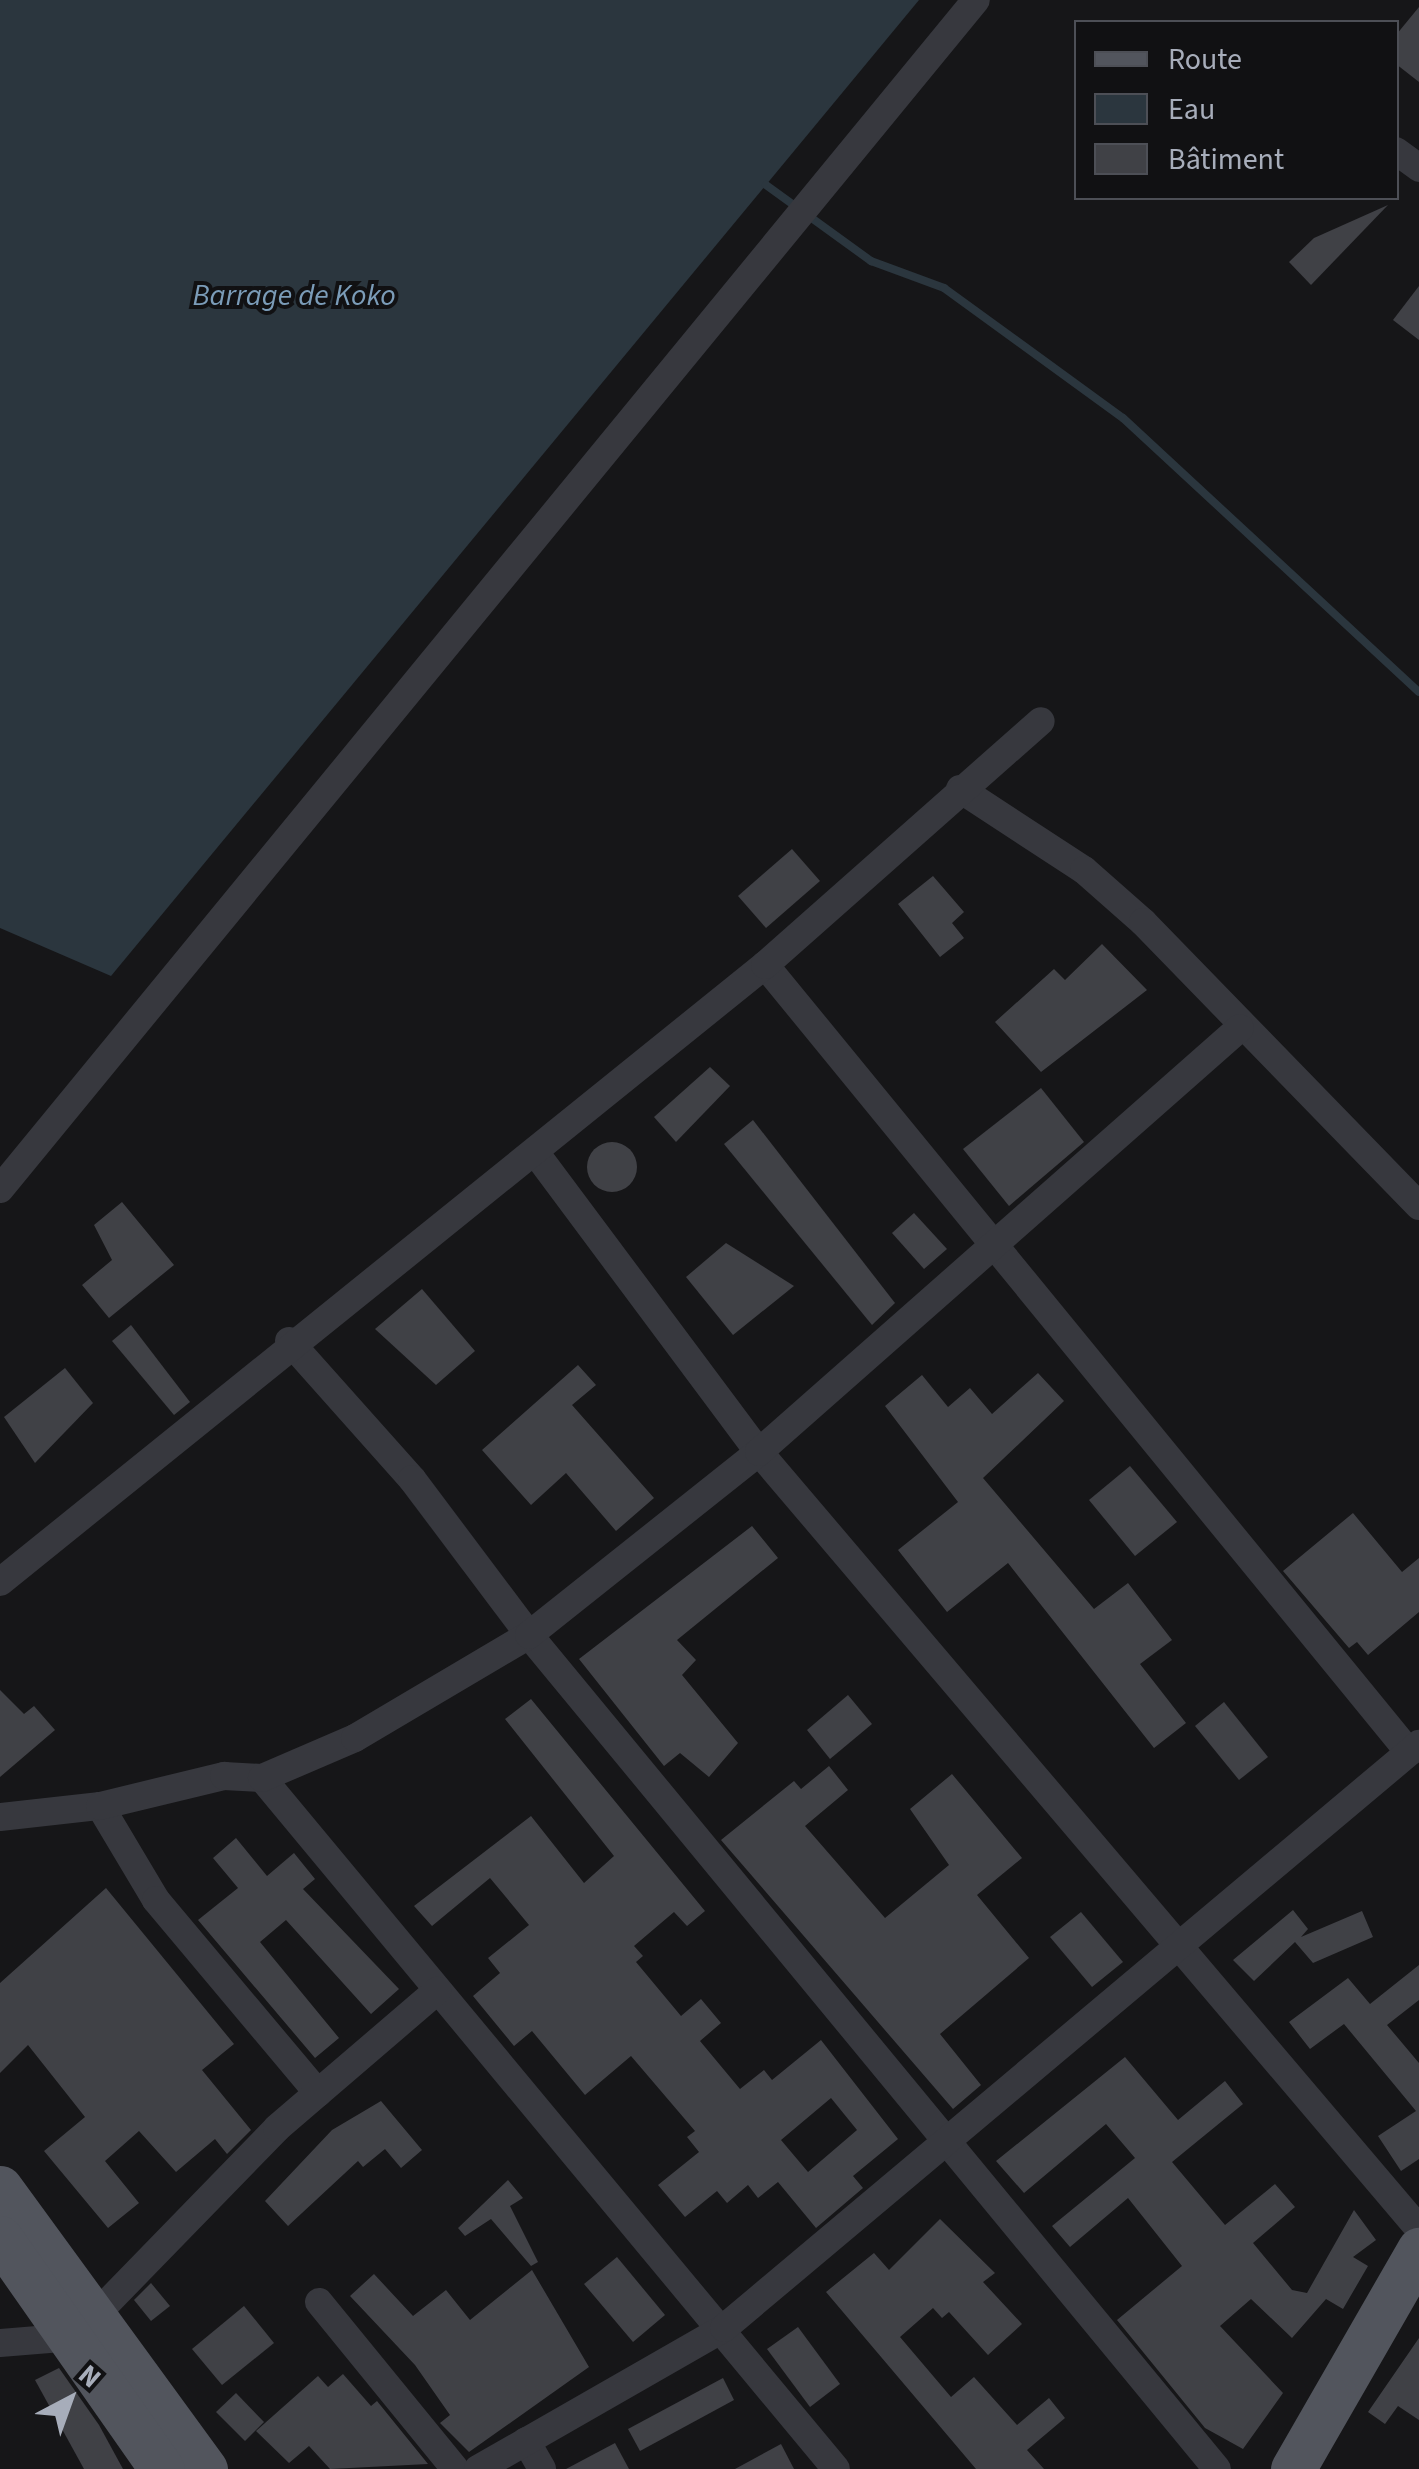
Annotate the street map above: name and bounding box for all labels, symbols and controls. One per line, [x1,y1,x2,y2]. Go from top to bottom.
legend [1074,20,1399,200]
text: Route [1168,38,1242,81]
text: Eau [1168,88,1215,131]
text: Bâtiment [1168,138,1284,181]
water label: Barrage de Koko [192,278,396,314]
north arrow [20,2349,120,2449]
text: N [70,2355,110,2398]

